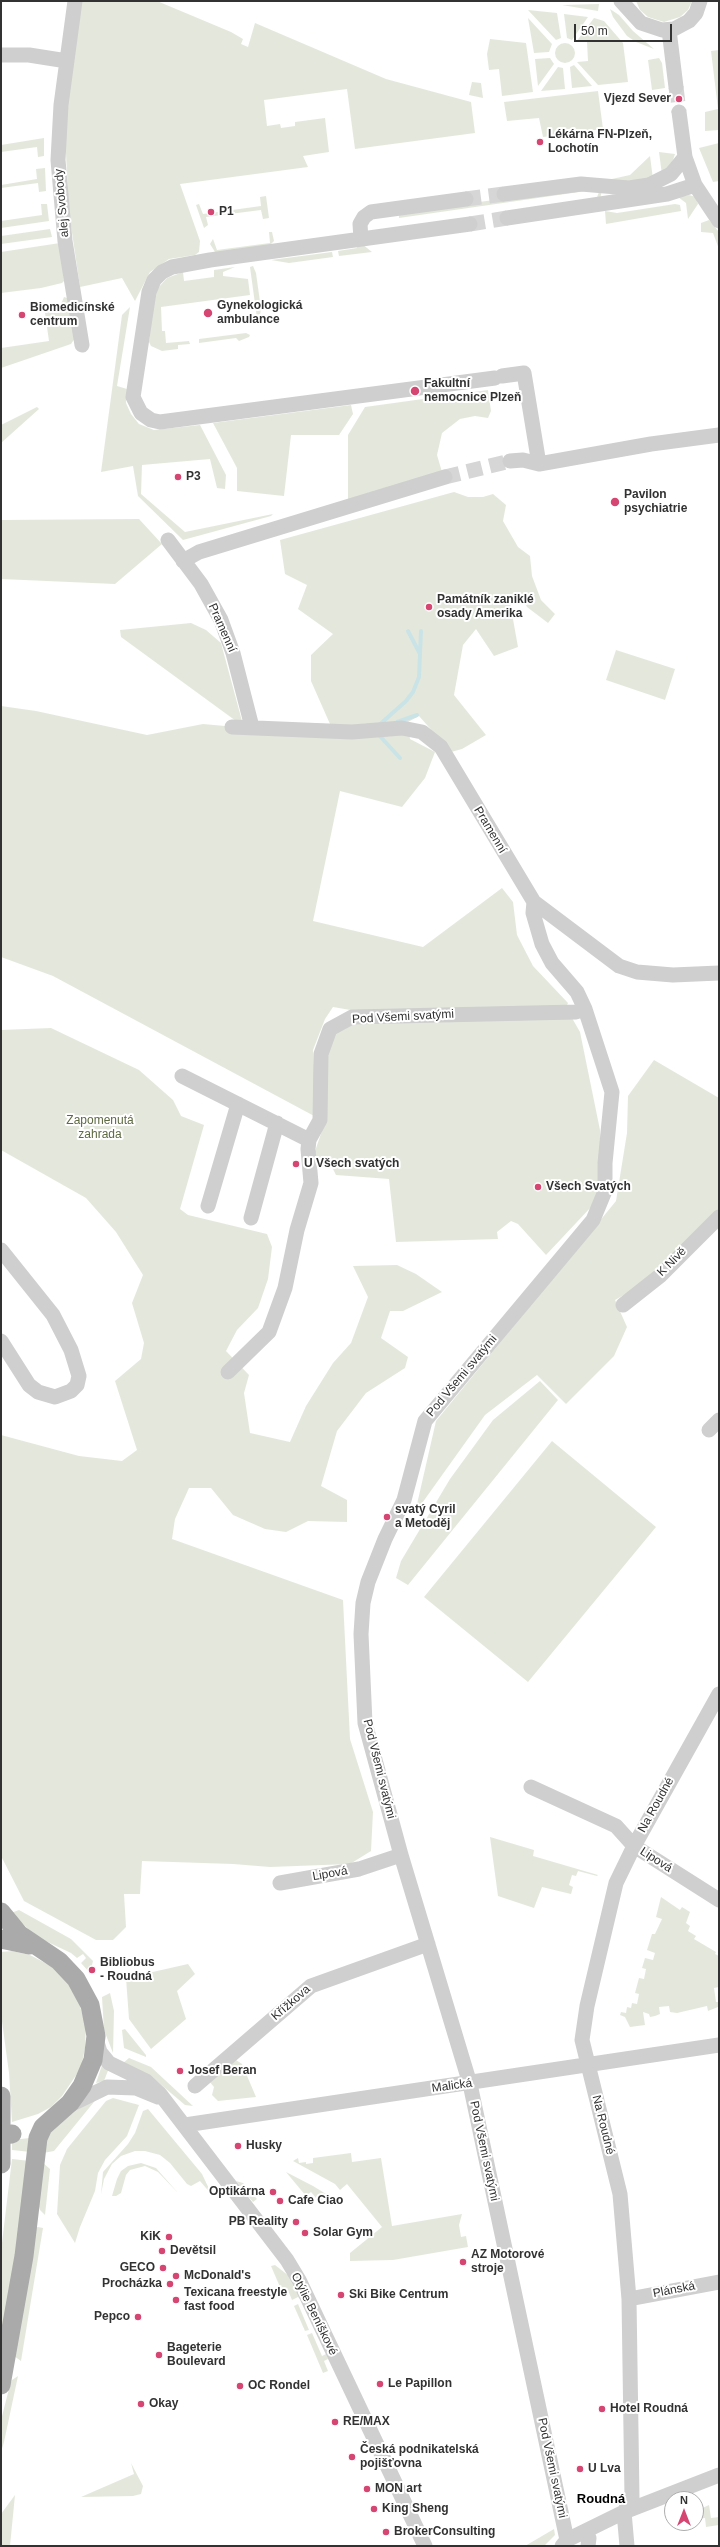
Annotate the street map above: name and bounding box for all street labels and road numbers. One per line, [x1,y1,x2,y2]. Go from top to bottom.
street label: alej Svobody [52,168,72,238]
street label: Pramenní [205,601,239,655]
street label: Pramenní [470,804,510,856]
street label: Pod Všemi svatými [352,1007,454,1027]
street label: K Nivě [654,1244,690,1280]
street label: Pod Všemi svatými [424,1332,500,1420]
street label: Pod Všemi svatými [360,1718,398,1820]
street label: Na Roudné [635,1775,677,1835]
street label: Lipová [637,1844,675,1876]
street label: Lipová [311,1864,349,1884]
street label: Křížkova [269,1982,313,2024]
street label: Malická [431,2076,473,2096]
street label: Na Roudné [589,2094,617,2156]
street label: Pod Všemi svatými [466,2100,502,2202]
street label: Otýlie Beníškové [288,2270,340,2358]
street label: Plánská [652,2279,696,2301]
street label: Pod Všemi svatými [534,2417,570,2519]

